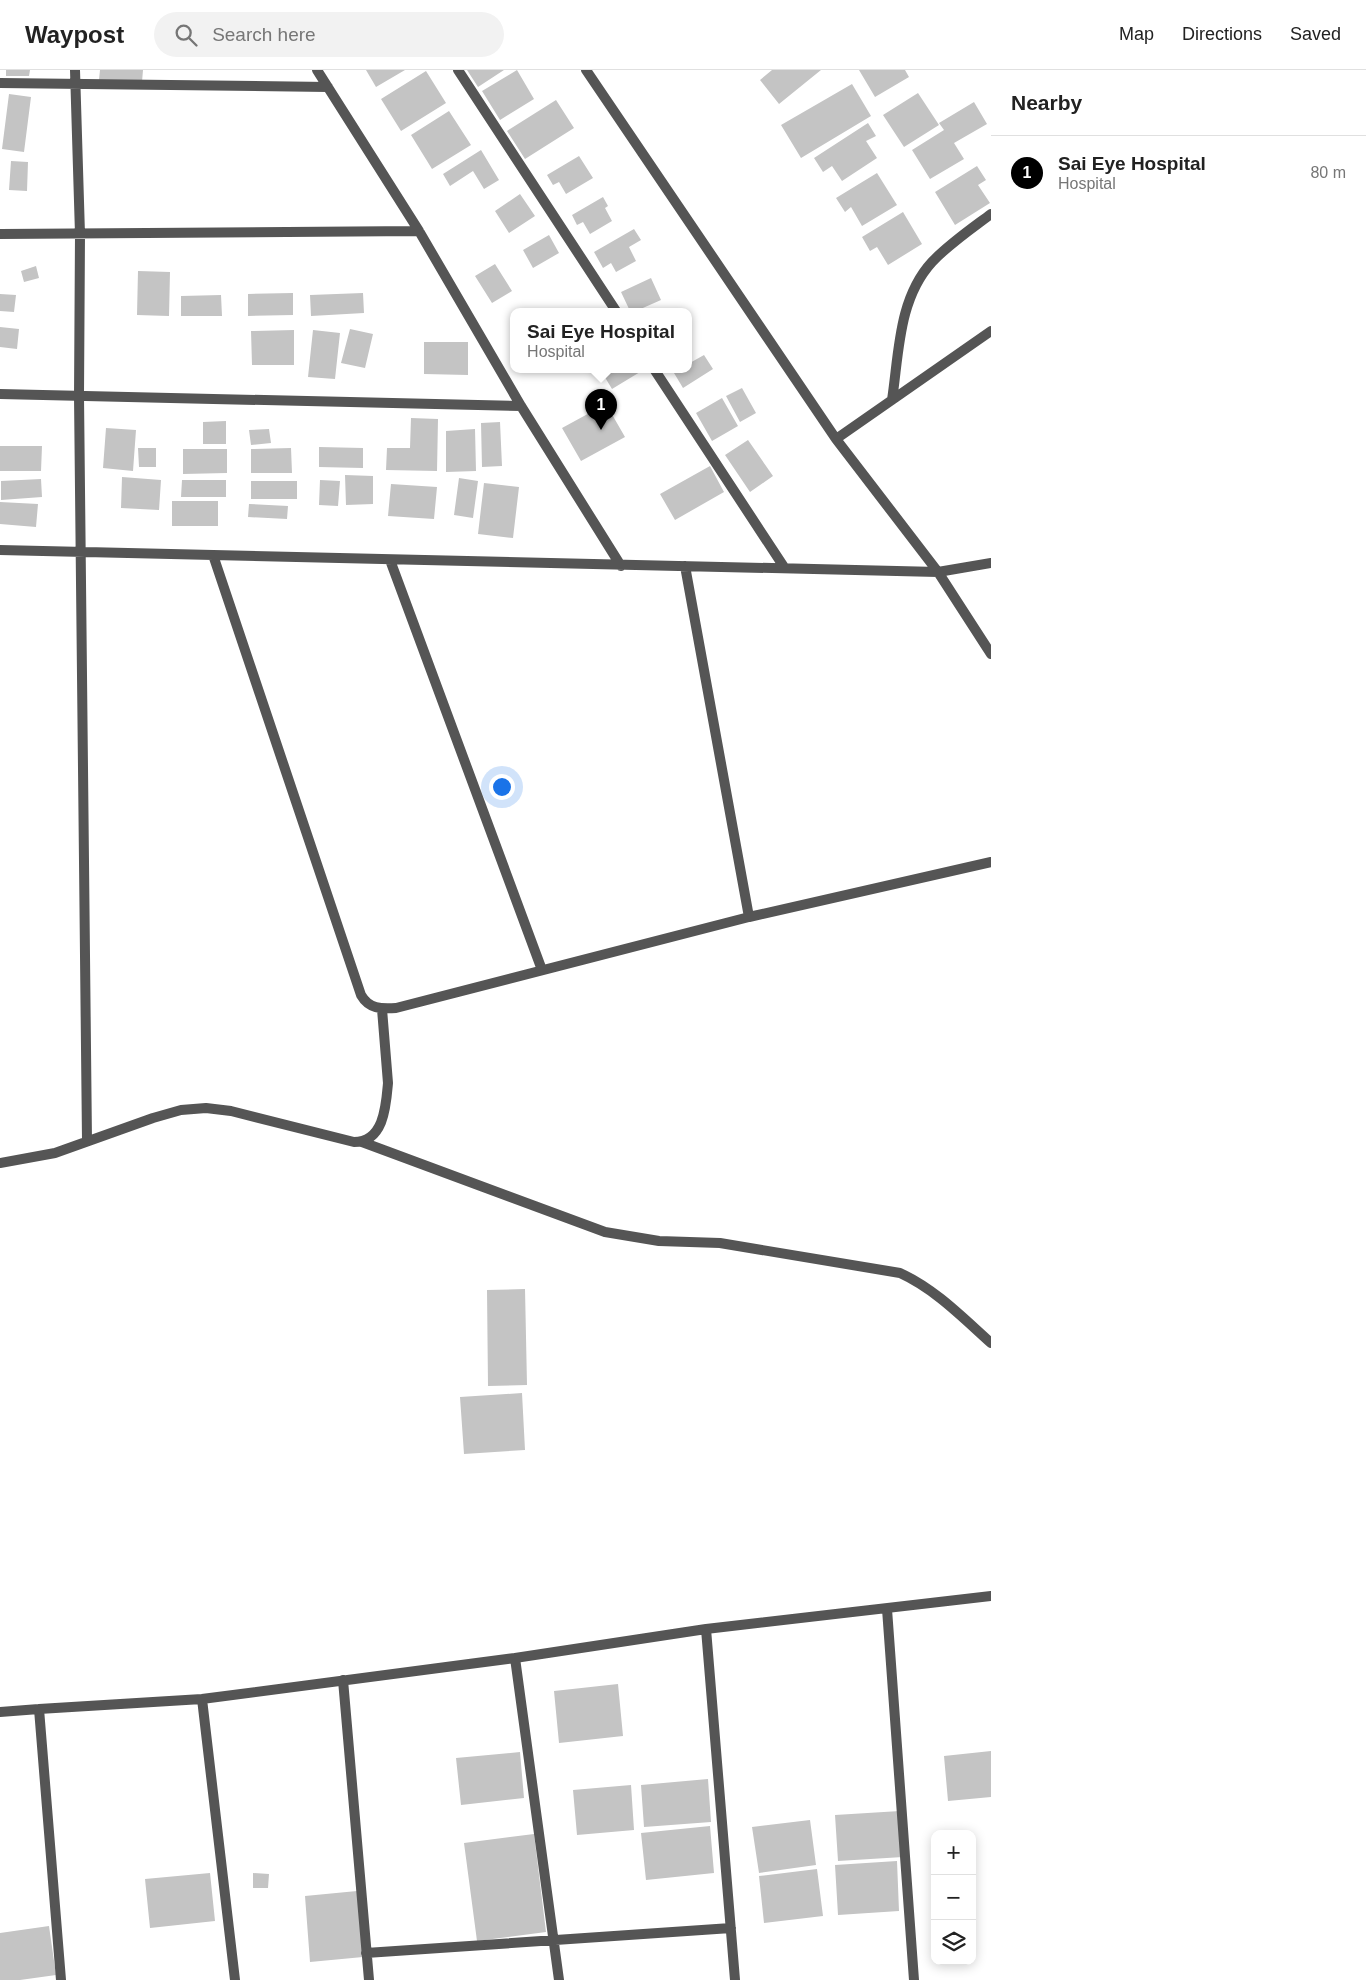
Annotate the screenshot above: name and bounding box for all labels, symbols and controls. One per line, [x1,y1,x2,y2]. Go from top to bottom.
search box [154,12,504,57]
text: Waypost [25,21,124,48]
icon: search [172,21,200,49]
text: Search here [212,24,316,45]
text: Map [1119,24,1154,44]
text: Directions [1182,24,1262,44]
text: Saved [1290,24,1341,44]
text: Nearby [1011,91,1082,114]
text: Sai Eye Hospital [1058,153,1206,174]
text: 1 [1023,164,1031,181]
text: 80 m [1310,164,1346,181]
text: Hospital [1058,175,1116,192]
popup [510,308,692,373]
text: Sai Eye Hospital [527,321,675,342]
text: Hospital [527,343,585,360]
pin: 1 [585,389,617,430]
your location [489,774,515,800]
map controls [931,1830,976,1965]
button: + [931,1830,976,1875]
button: − [931,1875,976,1920]
button: layers [931,1920,976,1965]

